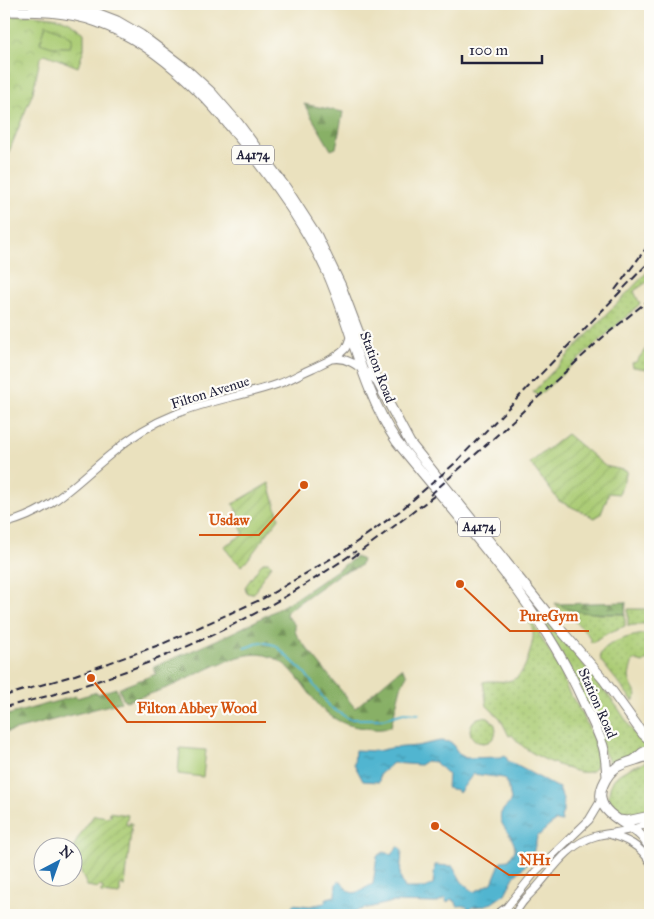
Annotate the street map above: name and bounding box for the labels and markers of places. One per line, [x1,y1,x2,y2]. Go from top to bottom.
callout: Usdaw [199,505,259,535]
callout: PureGym [510,601,589,631]
callout: Filton Abbey Wood [127,692,266,722]
callout: NH1 [509,845,560,875]

